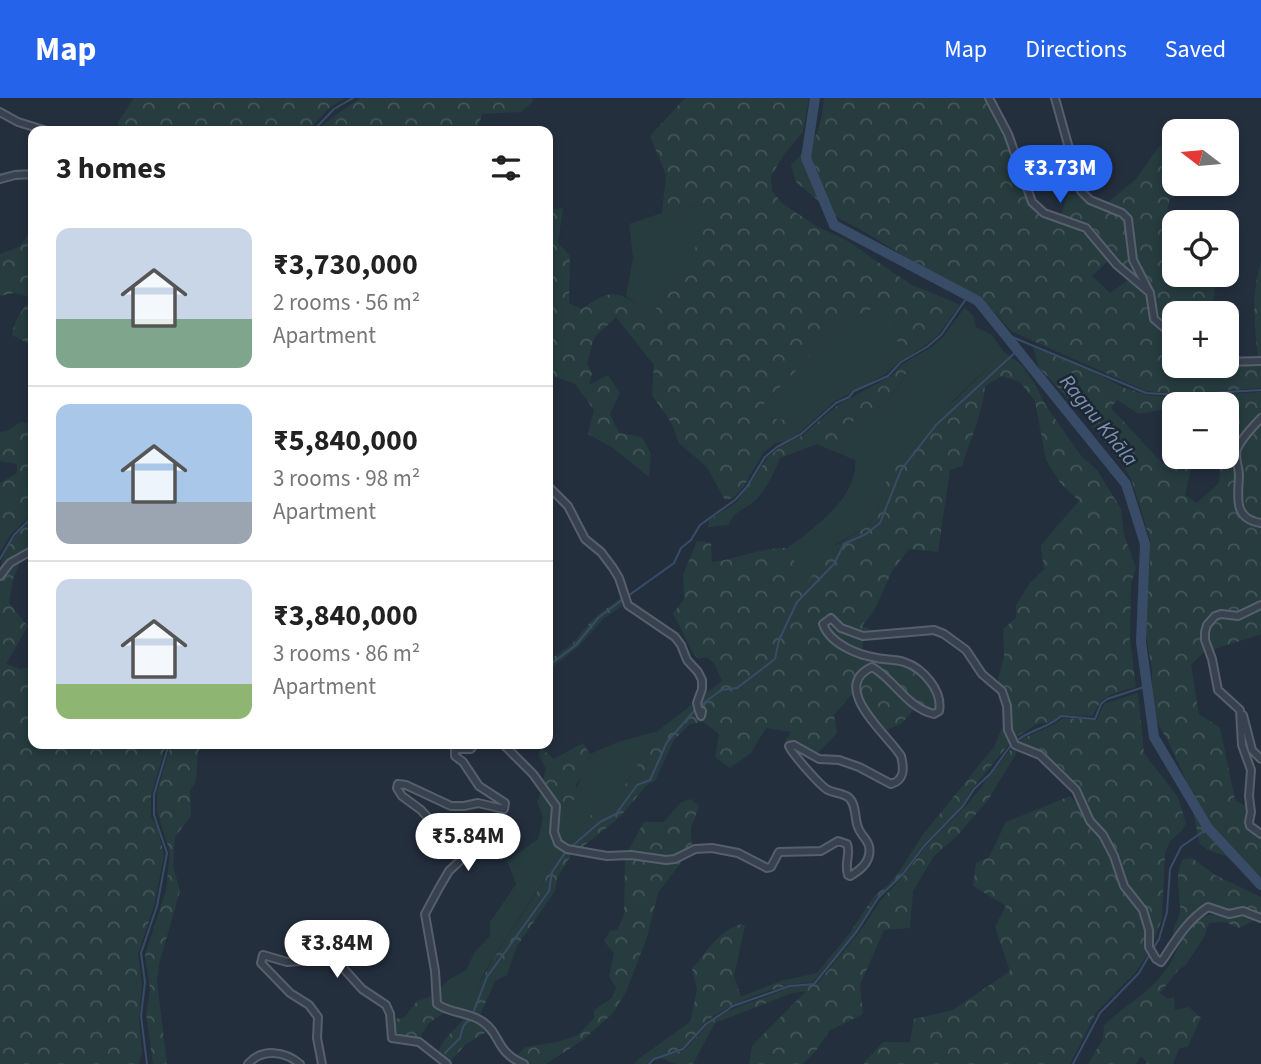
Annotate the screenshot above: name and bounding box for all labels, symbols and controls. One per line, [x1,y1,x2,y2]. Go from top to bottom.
text: Map [35,26,96,73]
text: Map [944,32,987,67]
text: Directions [1025,32,1127,67]
text: Saved [1165,32,1226,67]
north arrow [1162,119,1239,196]
map controls [1162,119,1239,469]
pin: ₹3.73M [1003,146,1117,205]
text: 3 homes [56,147,166,190]
icon: filters [487,149,525,187]
text: ₹3.73M [1023,151,1097,184]
button: locate [1162,210,1239,287]
text: ₹3,730,000 [273,243,418,286]
icon: home [112,256,196,340]
text: 2 rooms · 56 m² [273,286,420,319]
button: + [1162,301,1239,378]
text: Apartment [273,319,376,352]
water label: Ragnu Khāla [1053,368,1145,472]
button: − [1162,392,1239,469]
text: ₹5,840,000 [273,419,418,462]
icon: home [112,432,196,516]
text: 3 rooms · 98 m² [273,462,420,495]
text: Apartment [273,495,376,528]
text: ₹3,840,000 [273,594,418,637]
icon: home [112,607,196,691]
text: 3 rooms · 86 m² [273,637,420,670]
text: Apartment [273,670,376,703]
pin: ₹5.84M [411,814,525,873]
text: ₹5.84M [431,819,505,852]
pin: ₹3.84M [280,920,394,980]
text: ₹3.84M [300,926,374,959]

